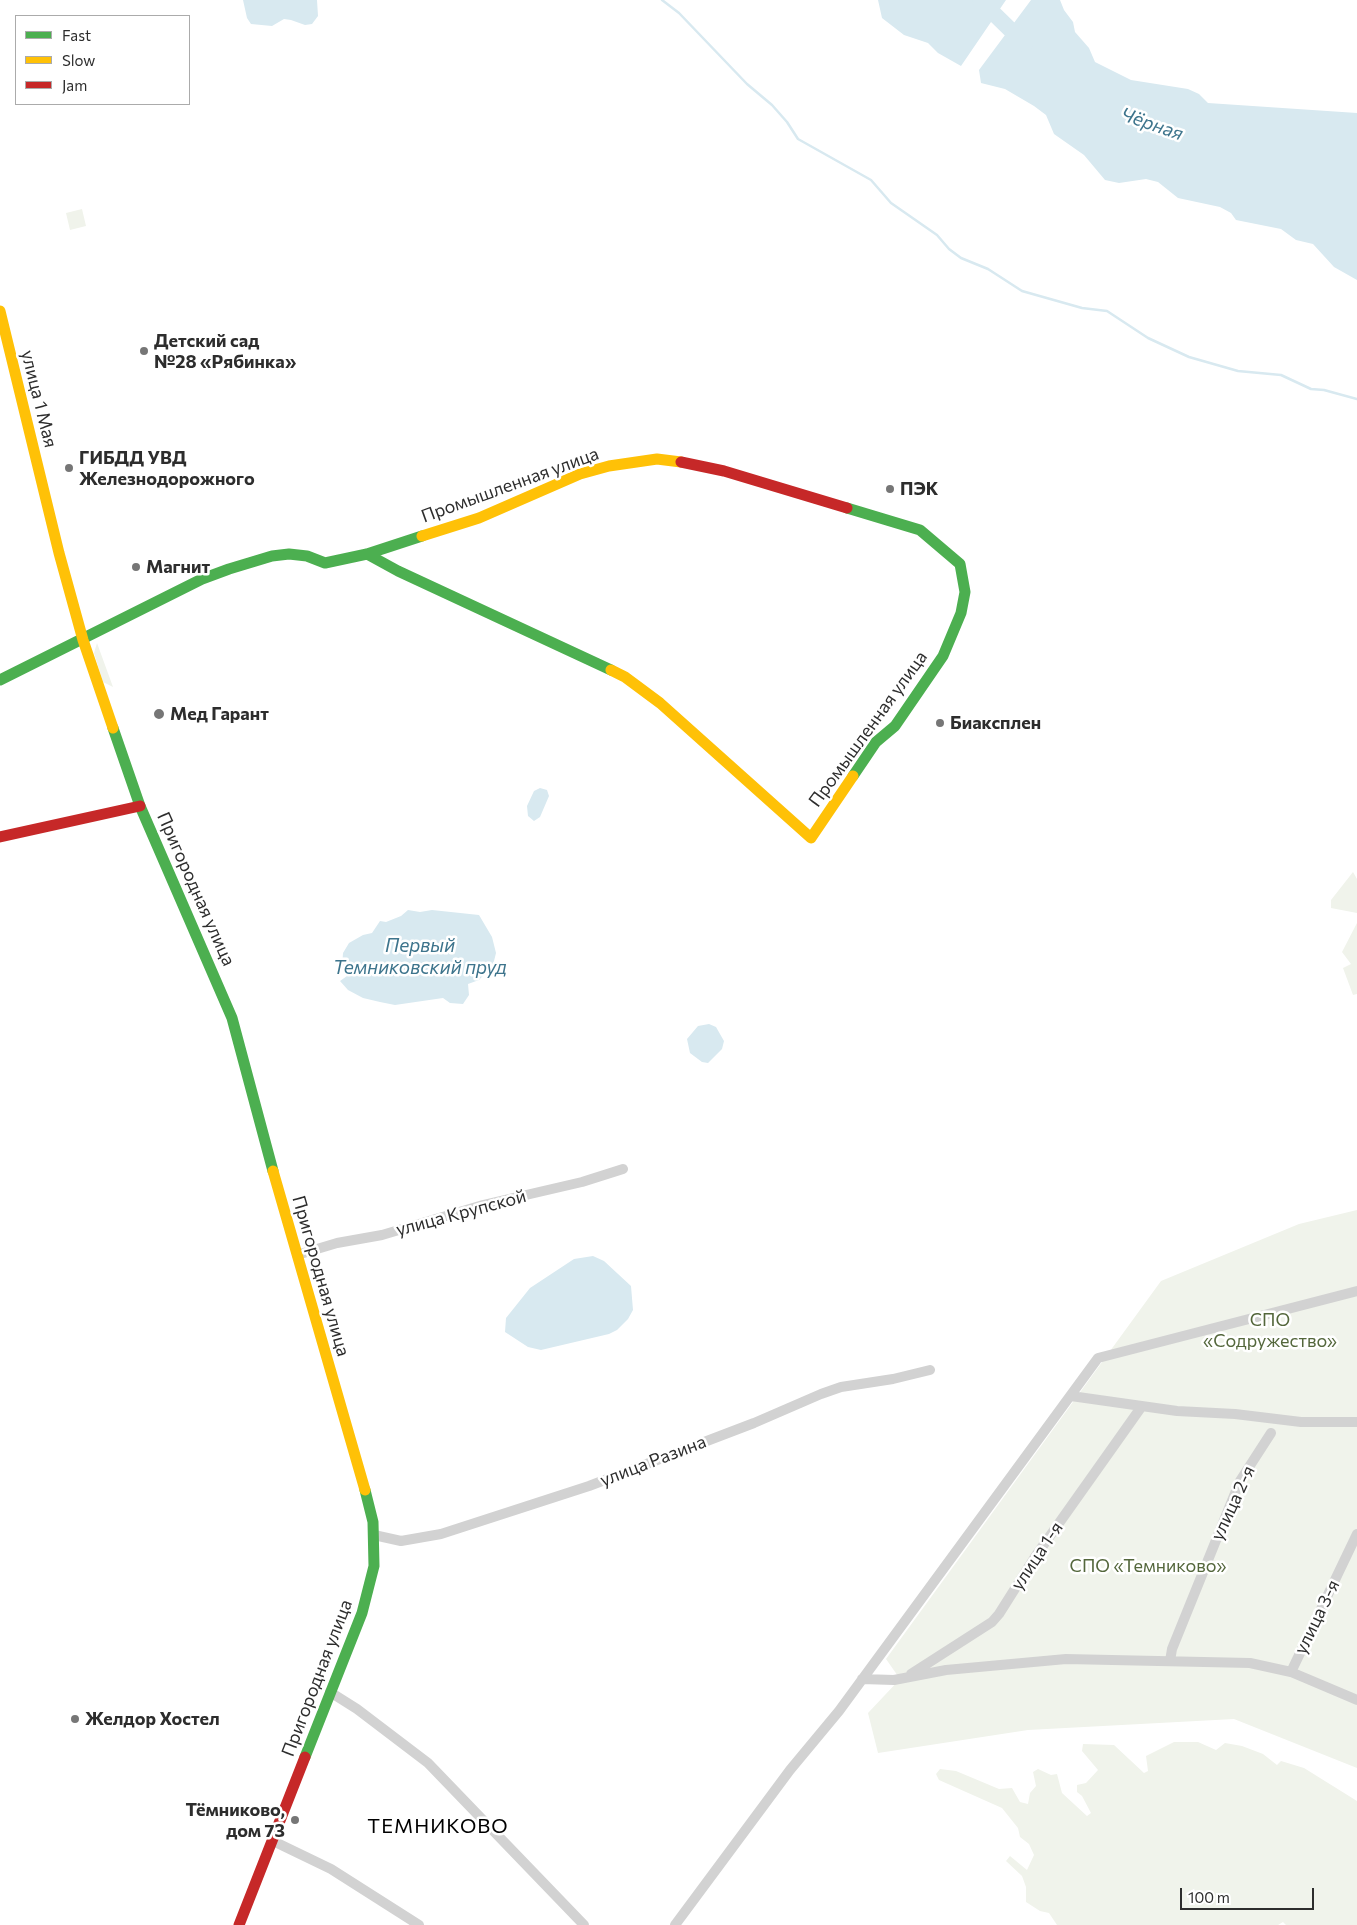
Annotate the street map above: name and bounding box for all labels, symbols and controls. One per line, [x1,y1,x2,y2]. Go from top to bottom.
legend [15,15,190,105]
text: Fast [62,26,91,44]
text: Slow [62,51,95,69]
text: Jam [62,76,87,94]
water label: Чёрная [1118,103,1186,145]
place label: Детский сад №28 «Рябинка» [154,330,296,372]
marker: Детский сад №28 «Рябинка» [138,345,150,357]
street label: улица 1 Мая [16,348,62,450]
street label: Промышленная улица [418,443,602,527]
place label: ГИБДД УВД Железнодорожного [79,447,255,489]
marker: ГИБДД УВД Железнодорожного [63,462,75,474]
place label: ПЭК [900,478,938,500]
marker: ПЭК [884,483,896,495]
place label: Магнит [146,556,210,578]
marker: Магнит [130,561,142,573]
street label: Промышленная улица [804,647,932,811]
place label: Мед Гарант [170,703,269,725]
marker: Мед Гарант [152,707,166,721]
place label: Биаксплен [950,712,1041,734]
marker: Биаксплен [934,717,946,729]
street label: Пригородная улица [152,809,240,969]
water label: Первый Темниковский пруд [333,935,507,979]
street label: улица Крупской [394,1185,528,1241]
street label: Пригородная улица [288,1193,354,1359]
park label: СПО «Содружество» [1203,1309,1337,1352]
street label: улица Разина [597,1431,709,1491]
street label: улица 2-я [1206,1462,1260,1544]
street label: улица 1-я [1006,1518,1068,1594]
park label: СПО «Темниково» [1070,1555,1226,1577]
street label: улица 3-я [1290,1576,1344,1658]
street label: Пригородная улица [277,1597,357,1759]
place label: Желдор Хостел [85,1708,220,1730]
marker: Желдор Хостел [69,1713,81,1725]
place label: Тёмниково, дом 73 [185,1799,285,1842]
marker: Тёмниково, дом 73 [289,1814,301,1826]
district label: ТЕМНИКОВО [366,1814,510,1838]
scale bar [1182,1878,1316,1910]
text: 100 m [1188,1888,1230,1906]

